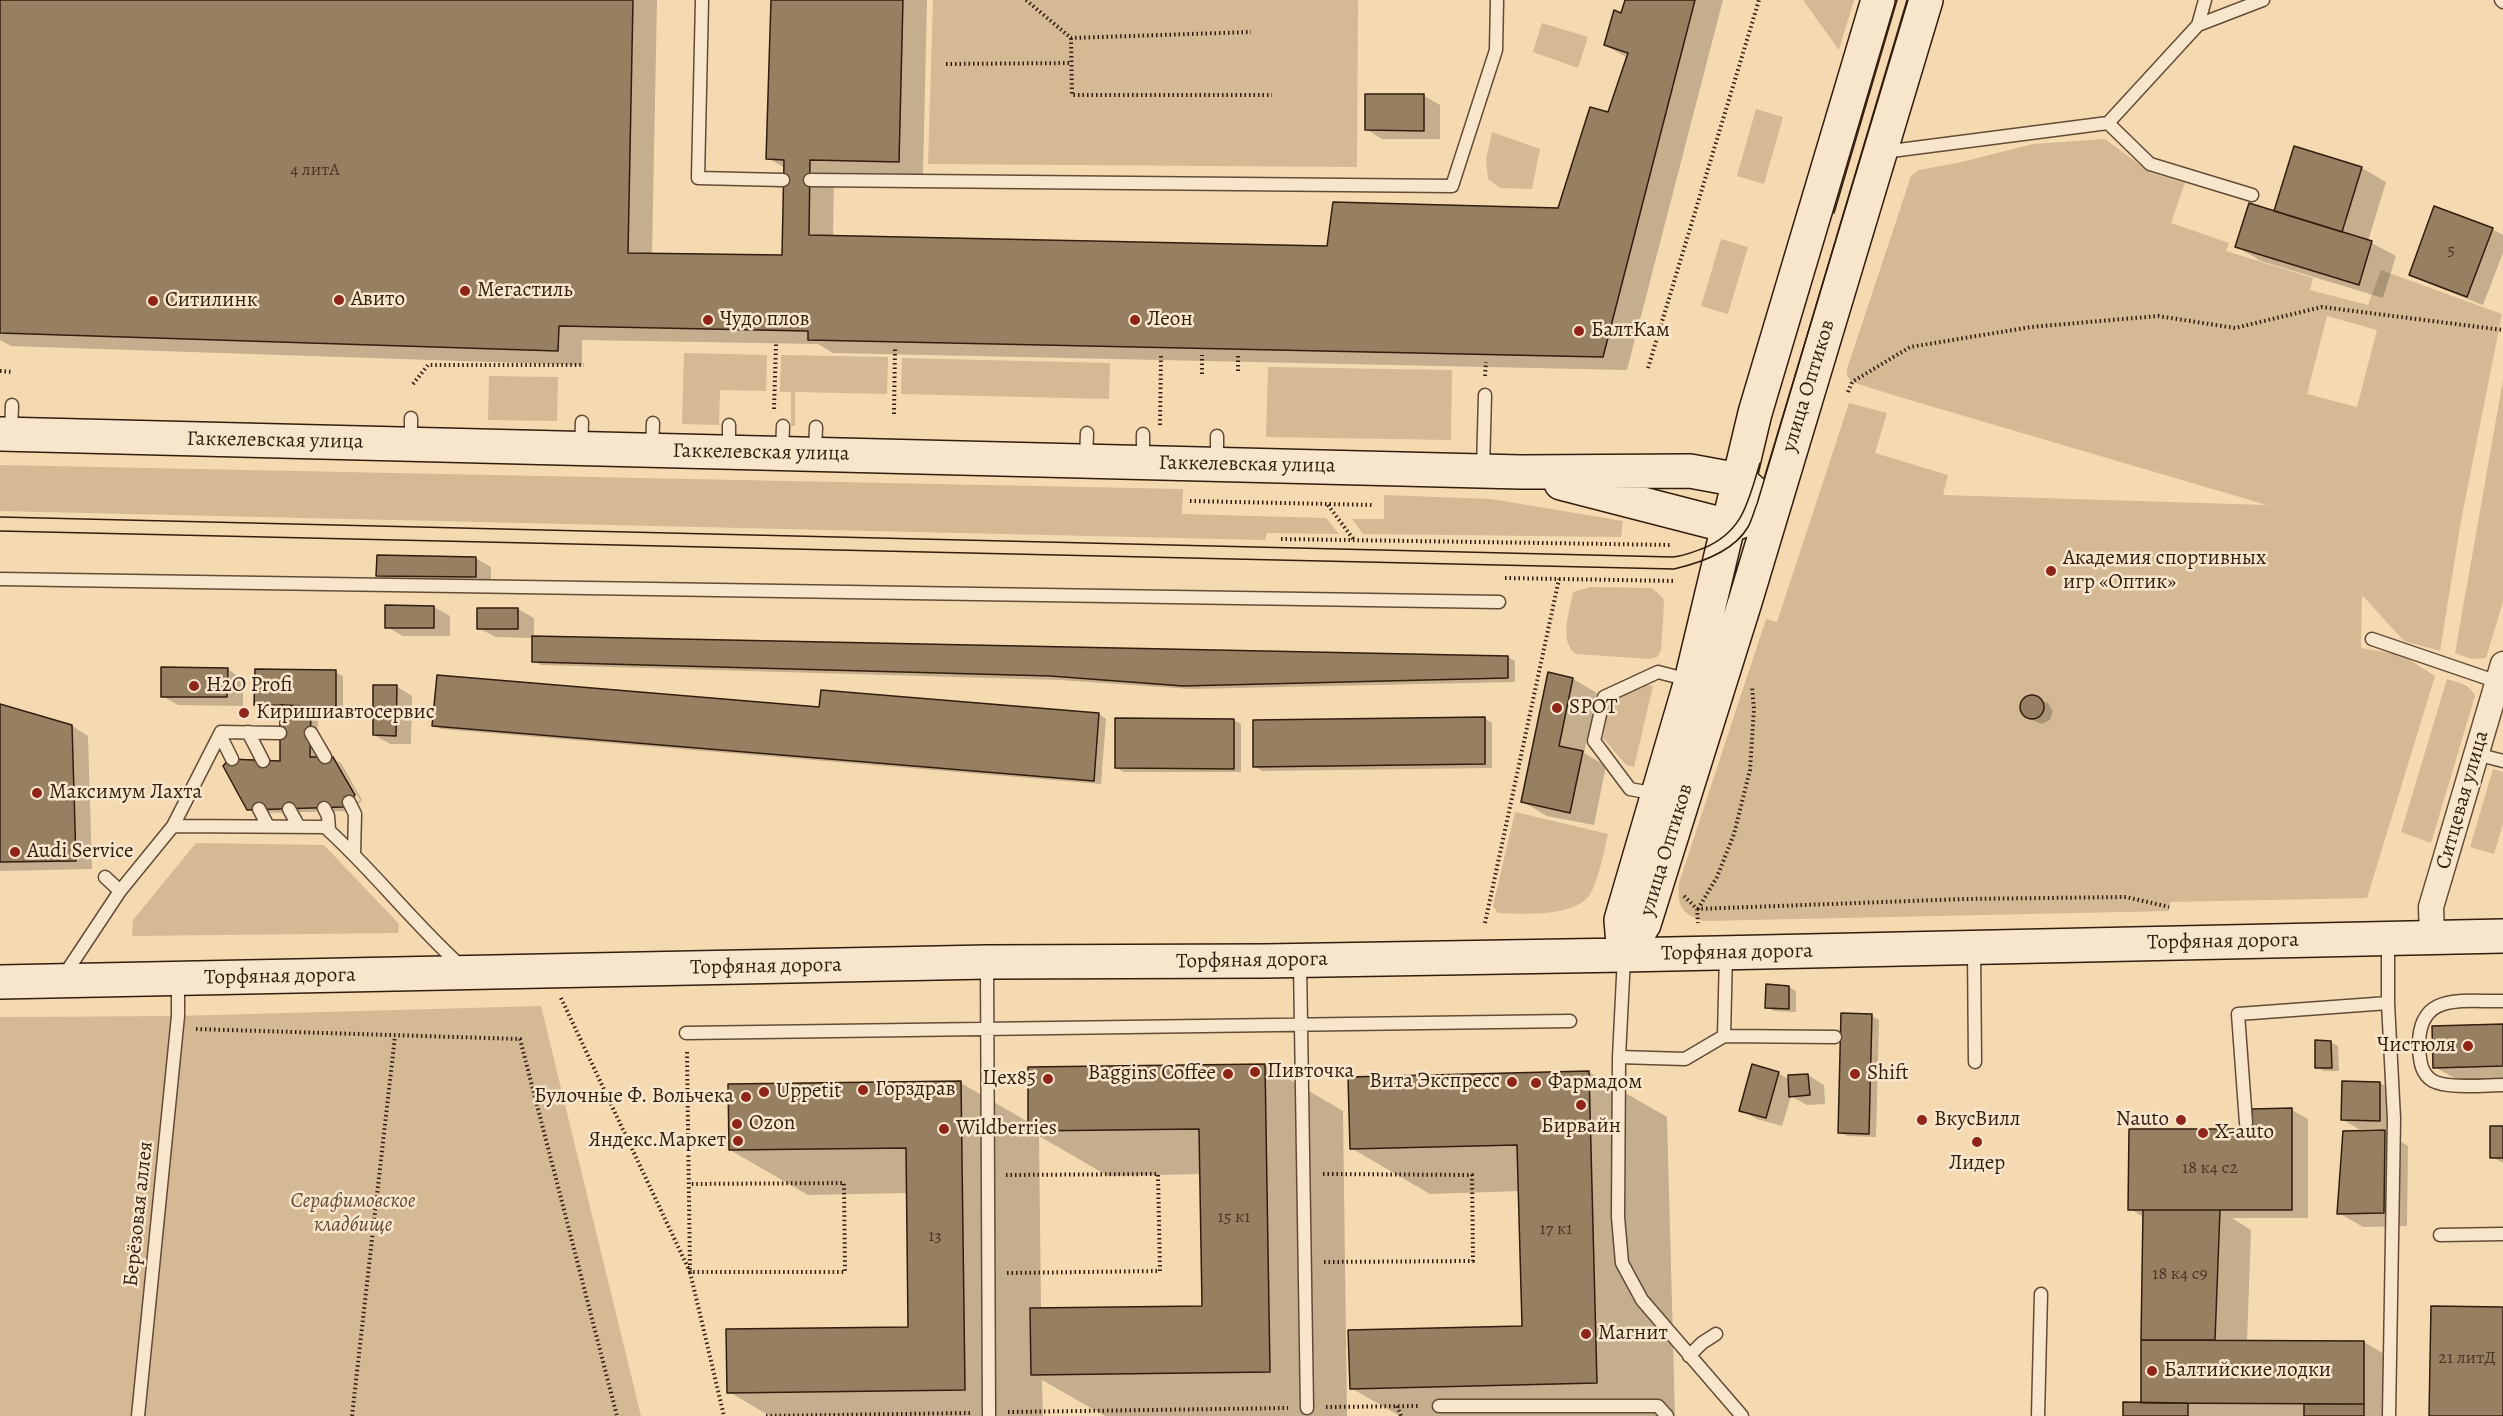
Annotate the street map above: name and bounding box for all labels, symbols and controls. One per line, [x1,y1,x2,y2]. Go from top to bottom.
house number: 4 литА [290,160,340,182]
house number: 5 [2447,240,2455,262]
place label: Мегастиль [477,278,573,304]
marker: Мегастиль [458,284,472,298]
place label: Авито [351,287,405,313]
place label: Ситилинк [165,288,258,314]
marker: Авито [332,293,346,307]
marker: Ситилинк [146,294,160,308]
place label: Чудо плов [720,307,810,333]
place label: Леон [1147,307,1193,333]
marker: Чудо плов [701,313,715,327]
marker: Леон [1128,313,1142,327]
street label: улица Оптиков [1777,317,1841,455]
place label: БалтКам [1591,318,1670,344]
marker: БалтКам [1572,324,1586,338]
street label: Гаккелевская улица [186,427,364,455]
street label: Гаккелевская улица [672,439,850,467]
street label: Гаккелевская улица [1158,451,1336,479]
place label: Академия спортивных игр «Оптик» [2063,546,2266,596]
marker: Академия спортивных игр «Оптик» [2044,564,2058,578]
place label: H2O Profi [206,673,292,699]
marker: H2O Profi [187,679,201,693]
place label: SPOT [1569,695,1617,721]
place label: Киришиавтосервис [256,700,435,726]
marker: SPOT [1550,701,1564,715]
marker: Киришиавтосервис [237,706,251,720]
street label: Ситцевая улица [2431,728,2495,872]
place label: Максимум Лахта [49,780,202,806]
street label: улица Оптиков [1635,781,1699,919]
marker: Максимум Лахта [30,786,44,800]
place label: Audi Service [27,839,133,865]
marker: Audi Service [8,845,22,859]
street label: Торфяная дорога [2147,928,2299,956]
street label: Торфяная дорога [1661,939,1813,967]
street label: Торфяная дорога [1176,947,1328,975]
street label: Торфяная дорога [690,953,842,981]
street label: Торфяная дорога [204,963,356,991]
place label: Чистюля [2377,1033,2456,1059]
marker: Чистюля [2461,1039,2475,1053]
place label: Пивточка [1267,1059,1354,1085]
place label: Baggins Coffee [1088,1061,1216,1087]
place label: Shift [1867,1061,1909,1087]
marker: Пивточка [1248,1065,1262,1079]
place label: Цех85 [982,1066,1036,1092]
marker: Baggins Coffee [1221,1067,1235,1081]
marker: Shift [1848,1067,1862,1081]
place label: Вита Экспресс [1369,1069,1500,1095]
place label: Фармадом [1548,1070,1642,1096]
marker: Цех85 [1041,1072,1055,1086]
marker: Вита Экспресс [1505,1075,1519,1089]
marker: Фармадом [1529,1076,1543,1090]
place label: Горздрав [875,1077,956,1103]
place label: Uppetit [776,1079,841,1105]
marker: Горздрав [856,1083,870,1097]
place label: Булочные Ф. Вольчека [534,1084,734,1110]
marker: Uppetit [757,1085,771,1099]
marker: Булочные Ф. Вольчека [739,1090,753,1104]
marker: Бирвайн [1574,1098,1588,1112]
place label: ВкусВилл [1934,1107,2020,1133]
place label: Nauto [2116,1107,2169,1133]
place label: Ozon [749,1111,795,1137]
marker: ВкусВилл [1915,1113,1929,1127]
marker: Nauto [2174,1113,2188,1127]
place label: Бирвайн [1541,1114,1621,1140]
place label: Wildberries [956,1116,1057,1142]
marker: Ozon [730,1117,744,1131]
place label: X-auto [2215,1120,2274,1146]
marker: Wildberries [937,1122,951,1136]
marker: X-auto [2196,1126,2210,1140]
place label: Яндекс.Маркет [588,1128,726,1154]
marker: Яндекс.Маркет [731,1134,745,1148]
marker: Лидер [1970,1135,1984,1149]
street label: Берёзовая аллея [119,1140,159,1288]
place label: Лидер [1949,1151,2005,1177]
house number: 18 к4 с2 [2182,1158,2238,1180]
park label: Серафимовское кладбище [290,1189,416,1239]
house number: 15 к1 [1218,1207,1250,1229]
house number: 17 к1 [1540,1219,1572,1241]
house number: 13 [928,1226,942,1248]
house number: 18 к4 с9 [2152,1264,2208,1286]
place label: Магнит [1598,1321,1668,1347]
marker: Магнит [1579,1327,1593,1341]
house number: 21 литД [2438,1348,2496,1370]
place label: Балтийские лодки [2164,1358,2331,1384]
marker: Балтийские лодки [2145,1364,2159,1378]

